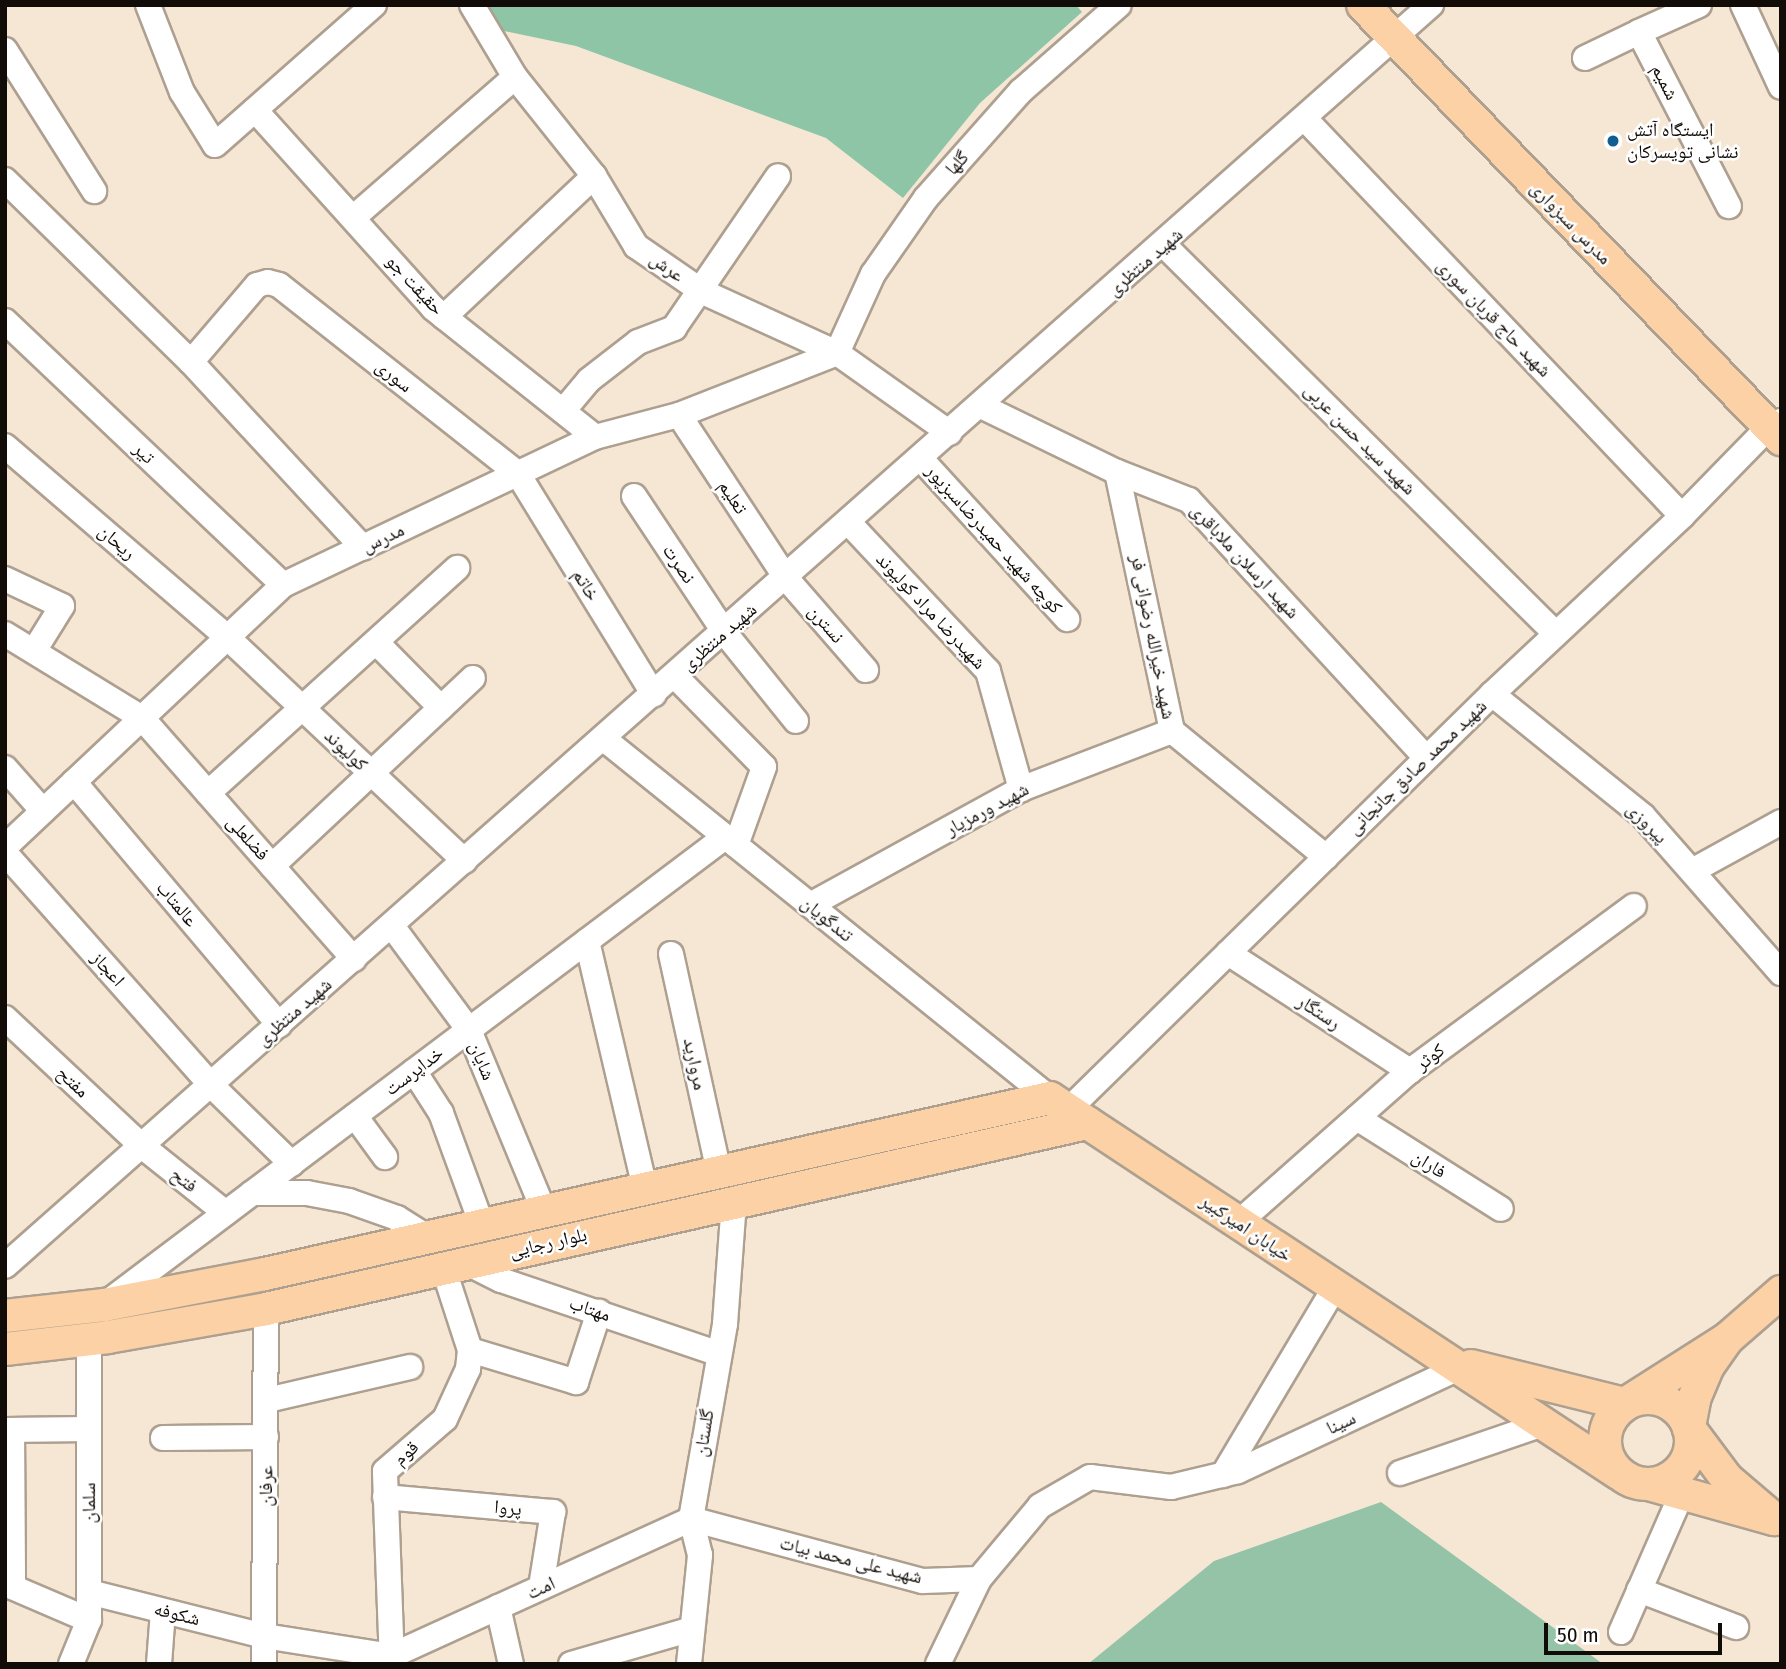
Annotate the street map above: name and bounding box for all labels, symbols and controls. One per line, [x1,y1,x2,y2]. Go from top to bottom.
street label: شمیم [1646,60,1684,104]
place label: ایستگاه آتش نشانی تویسرکان [1627,119,1738,163]
marker: ایستگاه آتش نشانی تویسرکان [1605,133,1621,149]
street label: گلها [940,146,974,180]
street label: مدرس سبزواری [1526,177,1616,269]
street label: شهید منتظری [1103,223,1187,301]
street label: عرش [646,247,688,287]
street label: حقیقت جو [381,250,449,320]
street label: شهید حاج قربان سوری [1432,254,1556,382]
street label: سوری [371,355,417,397]
street label: شهید سید حسن عربی [1299,378,1421,500]
street label: تیر [129,437,159,469]
street label: کوچه شهید حمیدرضاسبزپور [921,460,1067,618]
street label: تعلیم [714,476,752,518]
street label: شهید ارسلان ملاباقری [1186,499,1304,623]
street label: مدرس [358,518,408,558]
street label: ریحان [94,519,140,565]
street label: نصرت [658,540,700,588]
street label: شهیدرضا مراد کولیوند [871,548,991,674]
street label: شهید خیرالله رضوانی فر [1126,553,1180,721]
street label: خاتم [567,565,605,605]
street label: شهید منتظری [677,598,761,676]
street label: نسترن [803,600,849,648]
street label: شهید محمد صادق جانجانی [1343,695,1491,839]
street label: کولیوند [320,724,372,776]
street label: شهید ورمزیار [941,778,1033,840]
street label: پیروزی [1622,798,1672,848]
street label: فضلعلی [222,811,274,865]
street label: عالمتاب [151,877,203,931]
street label: تندگویان [796,891,858,947]
street label: اعجاز [87,947,129,991]
street label: شهید منتظری [252,973,336,1051]
street label: رستگار [1293,989,1345,1035]
street label: مروارید [678,1036,712,1092]
street label: شایان [464,1038,500,1084]
street label: کوثر [1411,1039,1449,1075]
street label: خداپرست [380,1041,448,1101]
street label: مفتح [52,1062,94,1102]
street label: فاران [1408,1145,1450,1183]
street label: فتح [166,1163,202,1197]
street label: خیابان امیرکبیر [1196,1189,1296,1267]
street label: بلوار رجایی [507,1223,589,1263]
street label: مهتاب [566,1291,614,1327]
street label: سینا [1323,1406,1359,1440]
street label: گلستان [689,1408,719,1458]
street label: قوم [389,1436,423,1470]
street label: عرفان [254,1465,278,1507]
street label: سلمان [78,1483,100,1523]
street label: پروا [493,1495,523,1521]
street label: شهید علی محمد بیات [777,1531,925,1589]
street label: امت [523,1572,559,1604]
street label: شکوفه [152,1597,202,1631]
scale bar [1548,1610,1726,1654]
text: 50 m [1557,1622,1599,1648]

